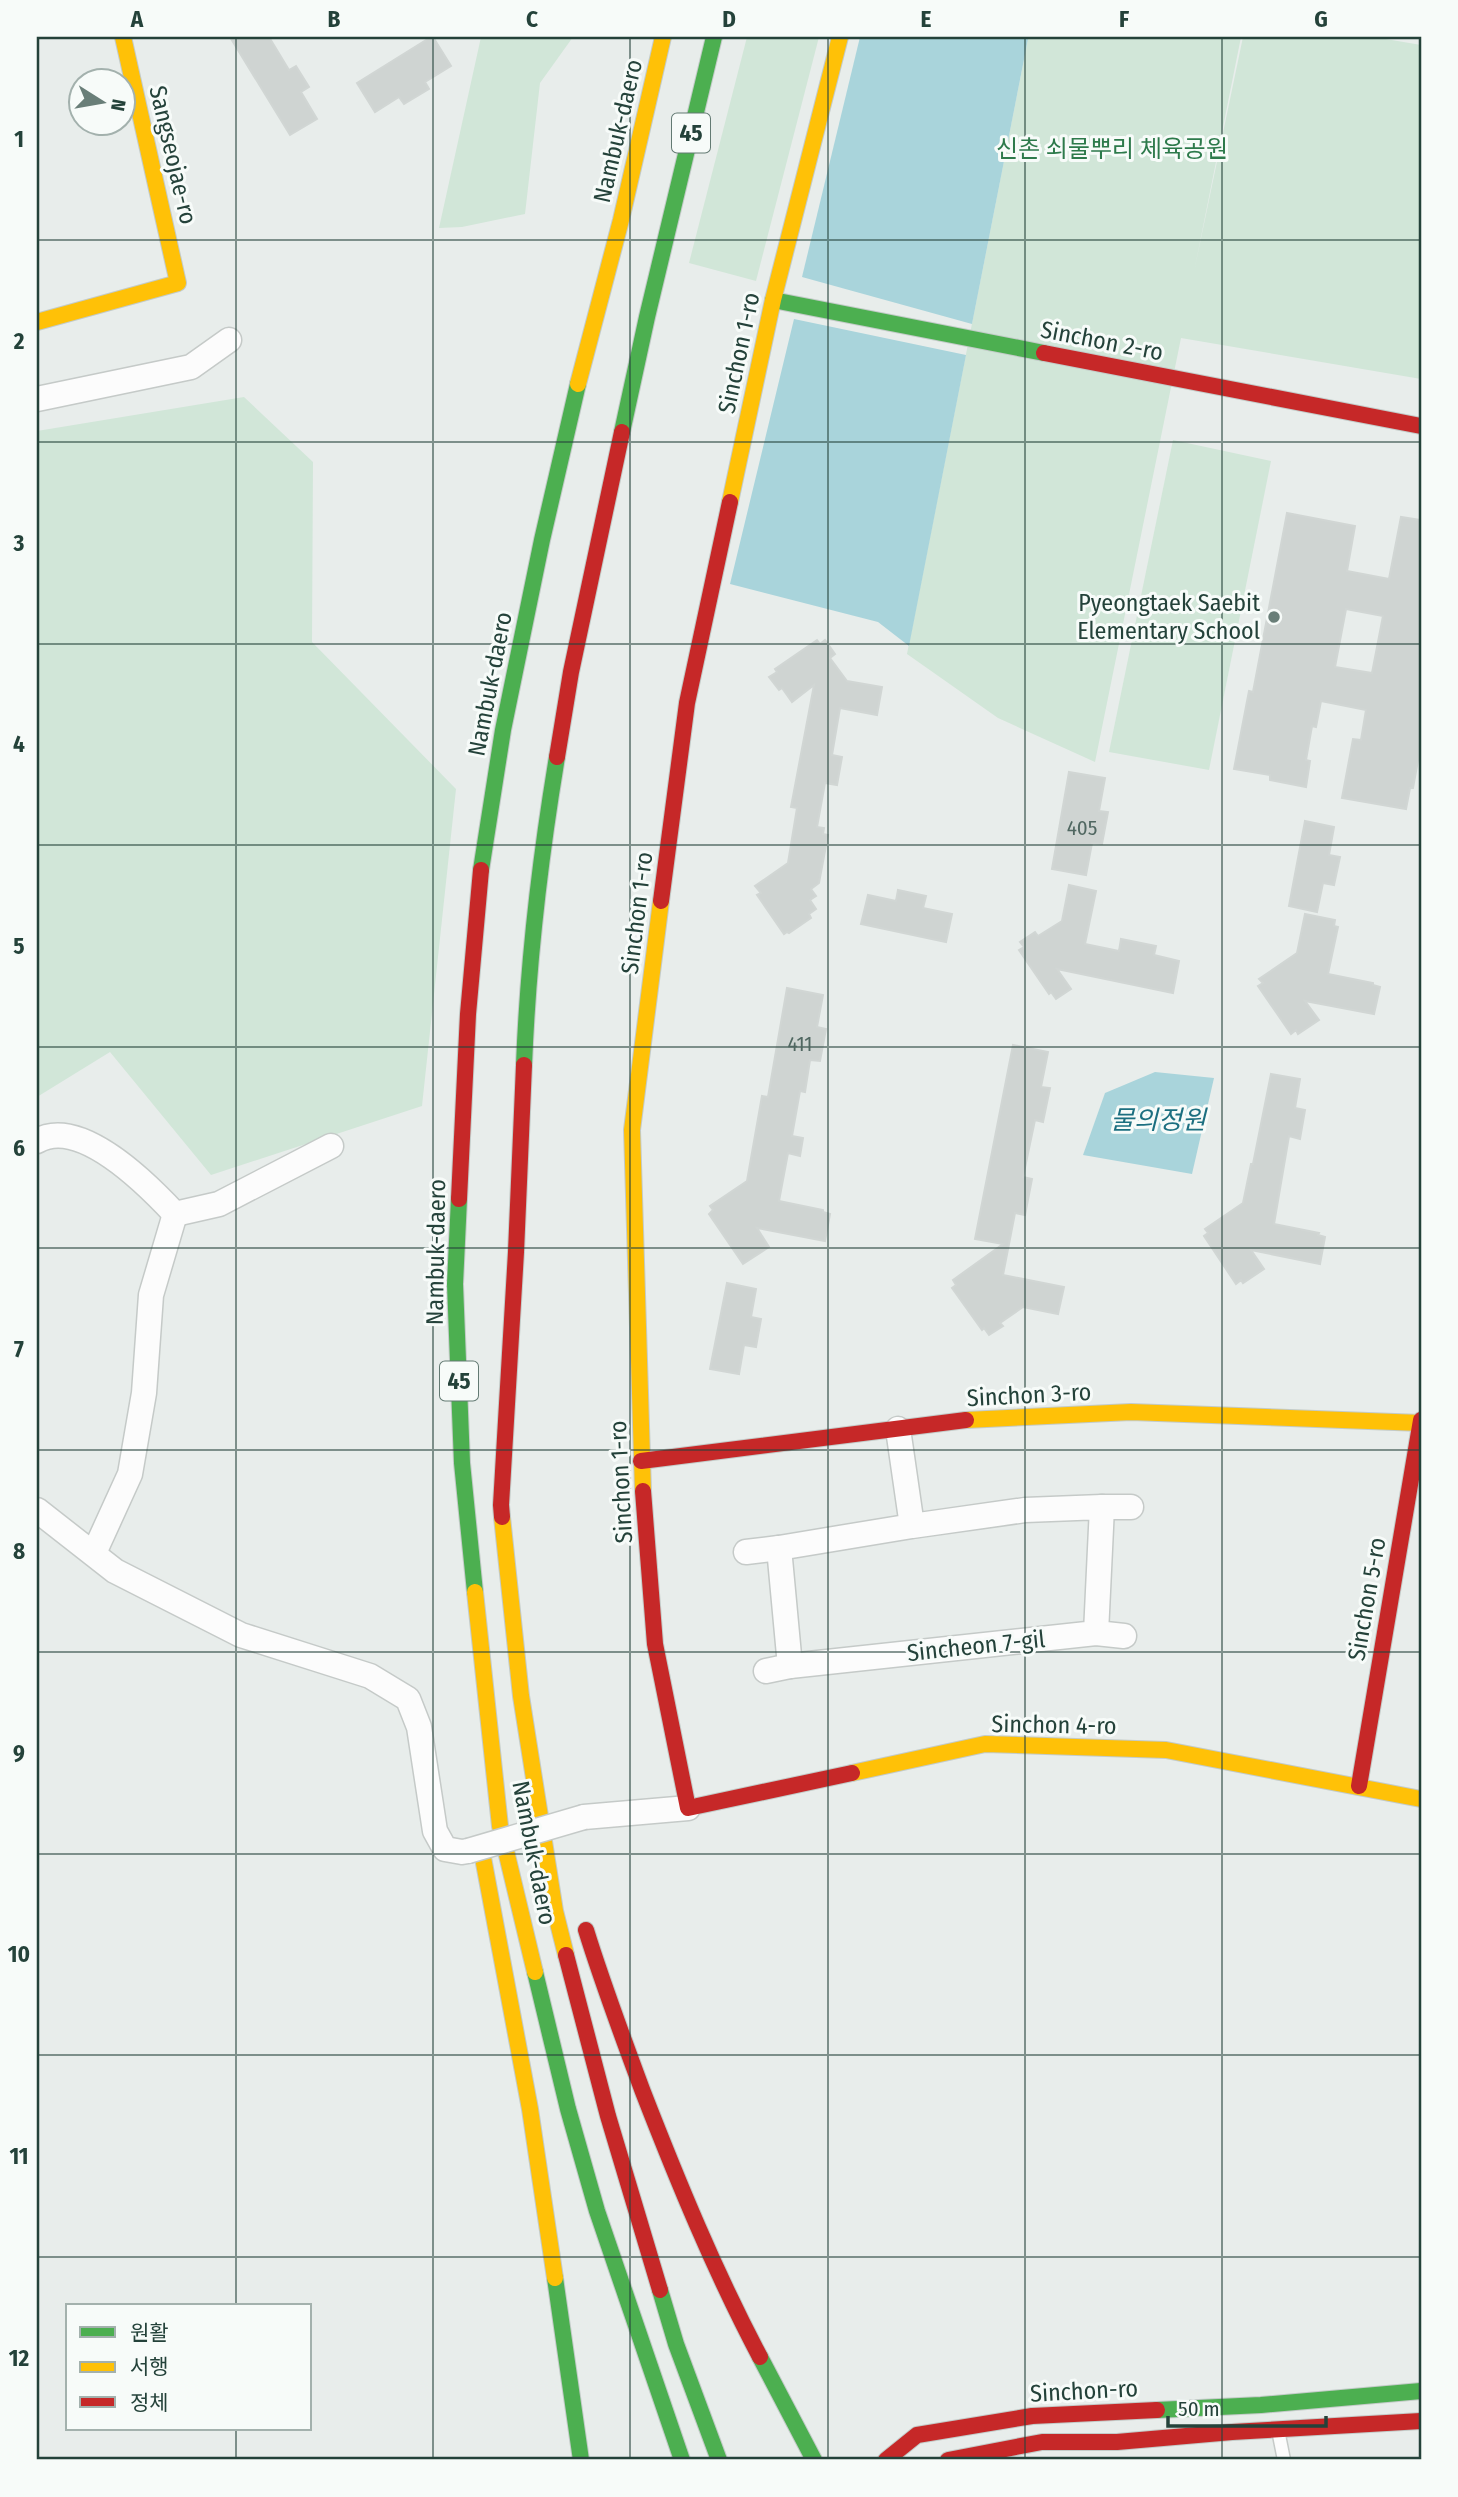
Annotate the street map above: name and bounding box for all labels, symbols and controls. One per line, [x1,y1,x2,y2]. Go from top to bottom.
text: A [130,5,144,33]
text: B [328,5,341,33]
text: C [526,5,538,33]
text: D [722,5,736,33]
text: E [921,5,932,33]
text: F [1119,5,1129,33]
text: G [1314,5,1328,33]
street label: Nambuk-daero [588,57,648,205]
north arrow [66,66,136,136]
street label: Sangseojae-ro [143,83,203,227]
text: N [106,97,131,113]
road number: 45 [672,114,710,152]
text: 1 [14,125,24,153]
park label: 신촌 쇠물뿌리 체육공원 [996,135,1228,163]
street label: Sinchon 1-ro [713,290,765,416]
street label: Sinchon 2-ro [1038,315,1166,367]
text: 2 [13,327,25,355]
text: 3 [13,529,25,557]
place label: Pyeongtaek Saebit Elementary School [1077,589,1260,645]
marker: Pyeongtaek Saebit Elementary School [1266,609,1282,625]
street label: Nambuk-daero [462,610,518,758]
text: 4 [13,730,25,758]
house number: 405 [1067,815,1097,841]
street label: Sinchon 1-ro [616,850,658,976]
text: 5 [13,932,25,960]
house number: 411 [787,1031,813,1057]
water label: 물의정원 [1110,1105,1208,1136]
text: 6 [13,1134,25,1162]
street label: Nambuk-daero [421,1179,451,1325]
text: 7 [14,1335,24,1363]
road number: 45 [440,1362,478,1400]
street label: Sinchon 3-ro [966,1378,1092,1412]
street label: Sinchon 1-ro [604,1420,638,1544]
street label: Sinchon 5-ro [1342,1535,1392,1663]
text: 8 [13,1537,25,1565]
street label: Sincheon 7-gil [906,1625,1046,1667]
street label: Sinchon 4-ro [991,1710,1117,1740]
text: 9 [13,1739,25,1767]
street label: Nambuk-daero [506,1779,562,1927]
text: 10 [8,1940,30,1968]
text: 11 [9,2142,29,2170]
legend [66,2304,312,2430]
text: 원활 [130,2320,169,2346]
text: 12 [9,2344,30,2372]
text: 서행 [130,2354,169,2380]
street label: Sinchon-ro [1029,2374,1139,2408]
scale bar [1168,2385,1325,2429]
text: 정체 [130,2390,169,2416]
text: 50 m [1178,2396,1220,2422]

